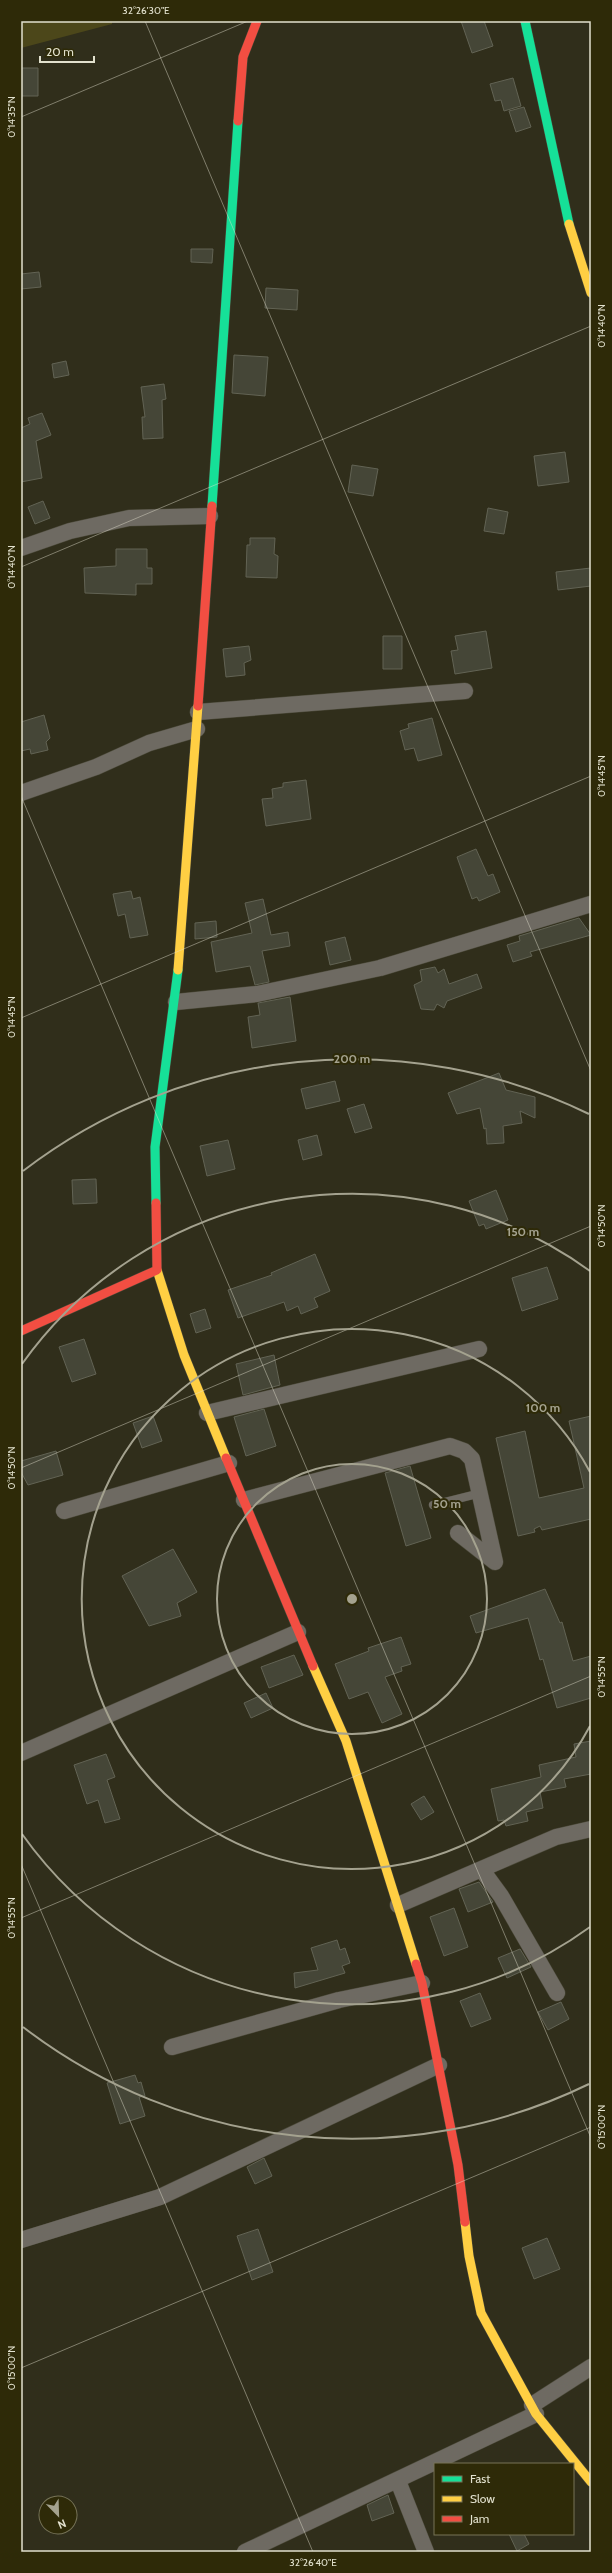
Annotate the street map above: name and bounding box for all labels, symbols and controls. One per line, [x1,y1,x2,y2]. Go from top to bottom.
text: 32°26'30"E [122,4,170,17]
scale bar [40,38,94,64]
text: 20 m [46,44,74,59]
text: 0°14'35"N [5,96,18,138]
text: 0°14'40"N [595,304,608,348]
text: 0°14'40"N [5,545,18,589]
text: 0°14'45"N [595,755,608,797]
text: 0°14'45"N [5,996,18,1038]
text: 200 m [334,1051,370,1066]
text: 0°14'50"N [595,1204,608,1248]
text: 150 m [507,1224,539,1239]
text: 100 m [526,1400,560,1415]
text: 0°14'50"N [5,1446,18,1490]
text: 50 m [433,1496,461,1511]
centre of rings [345,1592,359,1606]
text: 0°14'55"N [595,1656,608,1698]
text: 0°14'55"N [5,1897,18,1939]
text: 0°15'00"N [595,2105,608,2149]
text: 0°15'00"N [5,2346,18,2390]
legend [434,2463,574,2535]
text: Fast [470,2471,490,2486]
text: Slow [470,2491,495,2506]
north arrow [38,2495,78,2535]
text: Jam [469,2511,489,2526]
text: N [56,2516,68,2532]
text: 32°26'40"E [289,2556,337,2569]

